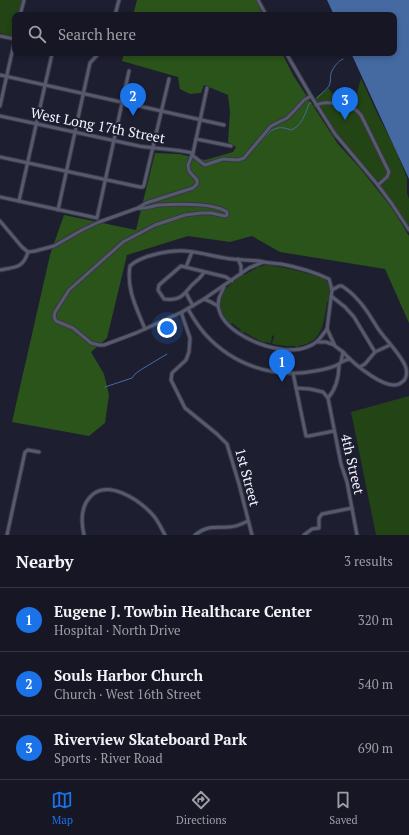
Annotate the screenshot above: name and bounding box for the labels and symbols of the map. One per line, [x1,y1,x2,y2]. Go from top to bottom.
pin: 2 [120,83,146,116]
pin: 3 [332,87,358,120]
street label: West Long 17th Street [29,103,168,148]
your location [157,318,177,338]
pin: 1 [269,349,295,382]
street label: 4th Street [337,432,369,497]
street label: 1st Street [231,446,265,509]

